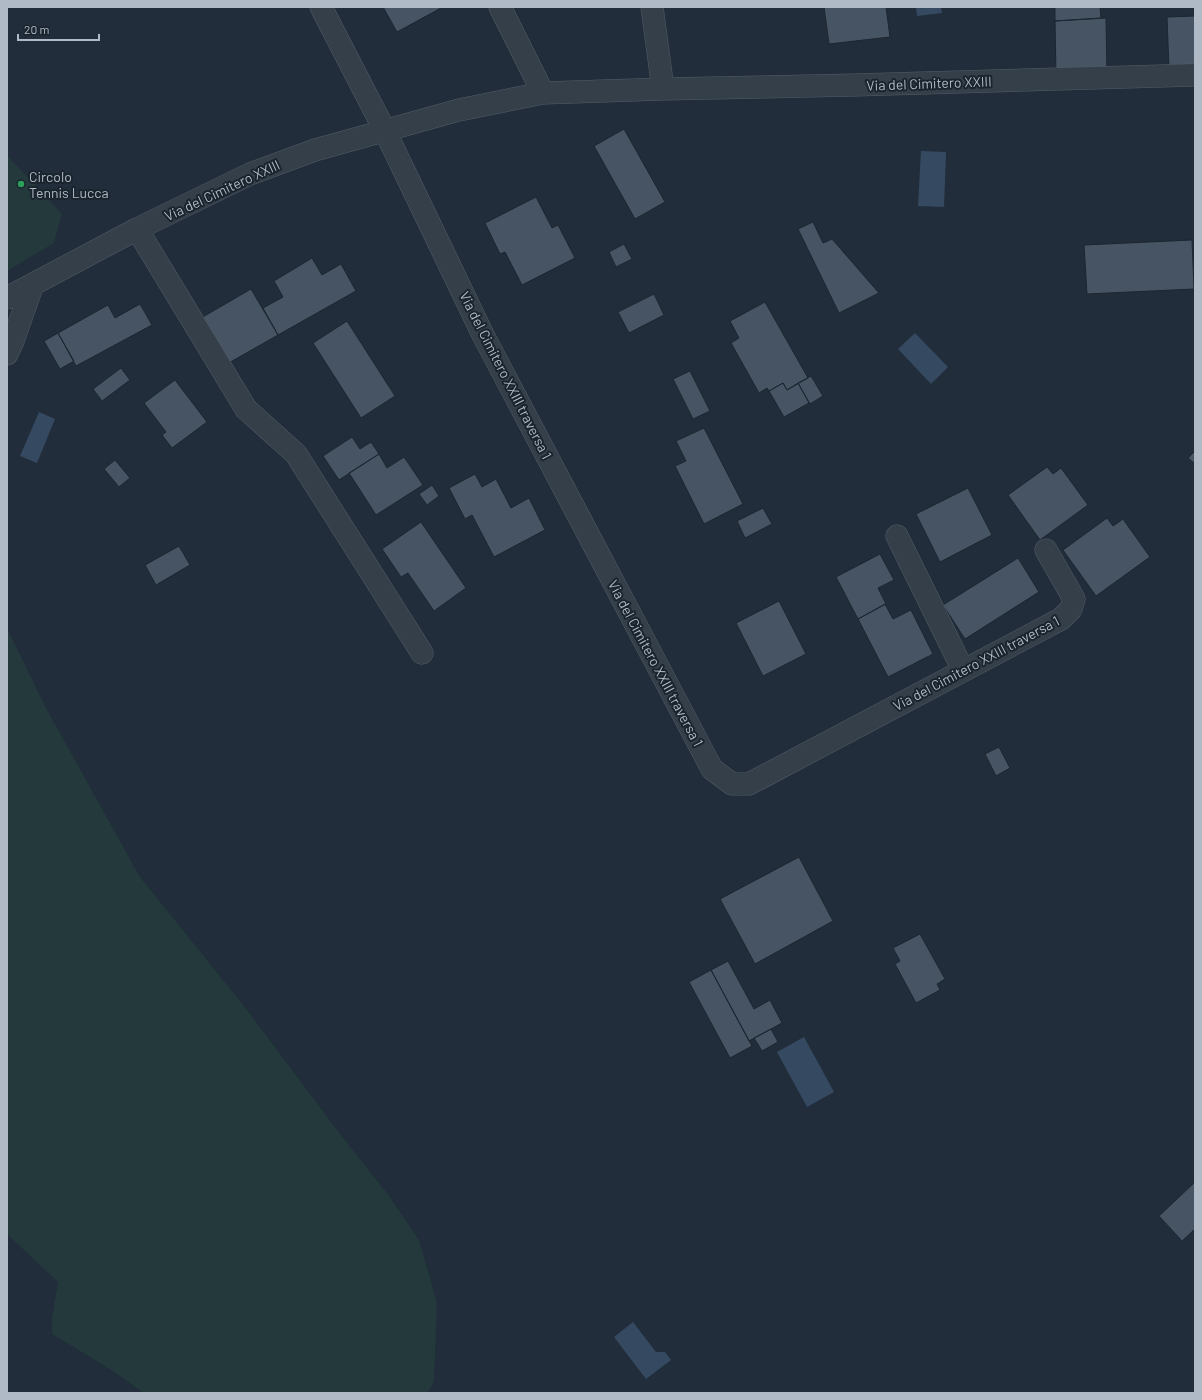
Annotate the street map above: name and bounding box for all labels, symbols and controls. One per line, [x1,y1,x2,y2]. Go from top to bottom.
scale bar [18,16,99,42]
text: 20 m [24,22,50,36]
street label: Via del Cimitero XXIII [866,72,992,94]
street label: Via del Cimitero XXIII [162,156,282,224]
place label: Circolo Tennis Lucca [29,168,109,201]
marker: Circolo Tennis Lucca [16,179,26,189]
street label: Via del Cimitero XXIII traversa 1 [456,288,556,462]
street label: Via del Cimitero XXIII traversa 1 [605,577,707,749]
street label: Via del Cimitero XXIII traversa 1 [890,612,1062,714]

